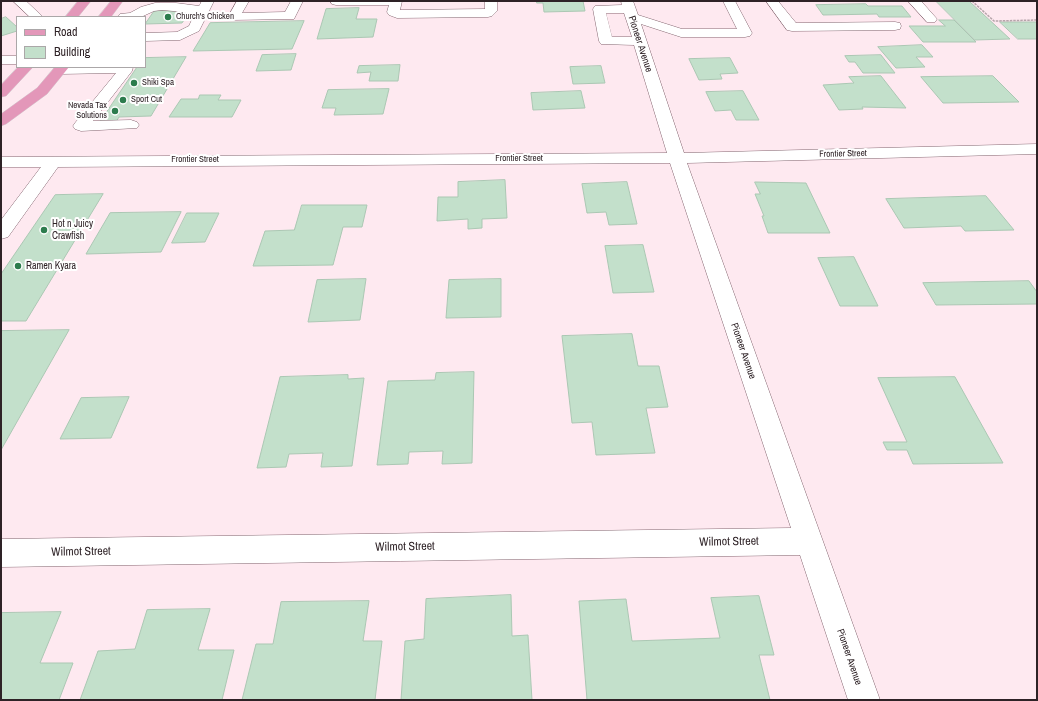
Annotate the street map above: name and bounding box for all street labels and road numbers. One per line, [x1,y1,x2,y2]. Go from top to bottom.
street label: Pioneer Avenue [625,14,655,74]
street label: Frontier Street [819,148,867,160]
street label: Frontier Street [495,154,543,164]
street label: Frontier Street [171,155,219,165]
street label: Pioneer Avenue [728,321,758,381]
street label: Wilmot Street [699,534,759,550]
street label: Wilmot Street [375,539,435,555]
street label: Wilmot Street [51,544,111,560]
street label: Pioneer Avenue [834,627,864,687]

